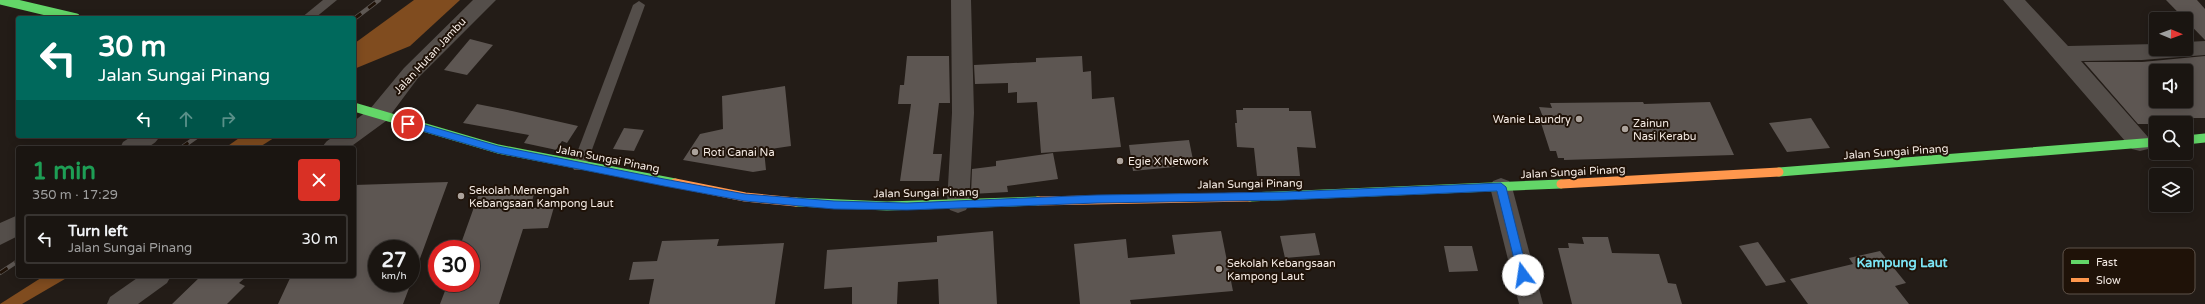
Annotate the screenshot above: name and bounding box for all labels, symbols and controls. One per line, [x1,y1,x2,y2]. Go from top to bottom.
north arrow [2149,12,2193,56]
map controls [2149,12,2193,212]
street label: Jalan Hutan Jambu [391,15,469,97]
text: 30 m [98,30,166,64]
icon: left [32,32,84,84]
text: Jalan Sungai Pinang [98,64,270,86]
button: sound [2149,64,2193,108]
pin [391,107,425,141]
icon: left [133,108,155,130]
icon: ahead [175,108,197,130]
icon: right [217,108,239,130]
icon: arrive [397,113,419,135]
place label: Wanie Laundry [1493,113,1571,126]
marker: Wanie Laundry [1574,114,1584,124]
button: search [2149,116,2193,160]
place label: Zainun Nasi Kerabu [1633,117,1697,143]
marker: Zainun Nasi Kerabu [1620,124,1630,134]
street label: Jalan Sungai Pinang [1843,142,1949,162]
street label: Jalan Sungai Pinang [555,143,661,175]
place label: Roti Canai Na [703,146,775,159]
marker: Roti Canai Na [690,147,700,157]
place label: Egie X Network [1128,155,1208,168]
marker: Egie X Network [1115,156,1125,166]
text: 1 min [32,157,96,186]
button: close [298,159,340,201]
street label: Jalan Sungai Pinang [1520,163,1626,181]
button: layers [2149,168,2193,212]
street label: Jalan Sungai Pinang [1197,177,1303,191]
place label: Sekolah Menengah Kebangsaan Kampong Laut [469,184,614,210]
street label: Jalan Sungai Pinang [873,186,979,200]
text: 350 m · 17:29 [32,187,118,203]
marker: Sekolah Menengah Kebangsaan Kampong Laut [456,191,466,201]
text: Turn left [68,222,128,240]
icon: left [34,228,56,250]
text: 30 m [301,230,338,248]
text: Jalan Sungai Pinang [68,240,192,256]
speed limit sign: 30 [428,240,480,292]
legend [2063,248,2195,294]
text: 27 [381,249,407,273]
position arrow [1502,254,1544,296]
district label: Kampung Laut [1856,255,1948,271]
text: Fast [2096,256,2117,269]
place label: Sekolah Kebangsaan Kampong Laut [1227,257,1336,283]
marker: Sekolah Kebangsaan Kampong Laut [1214,264,1224,274]
text: km/h [381,270,407,282]
text: Slow [2096,274,2121,287]

